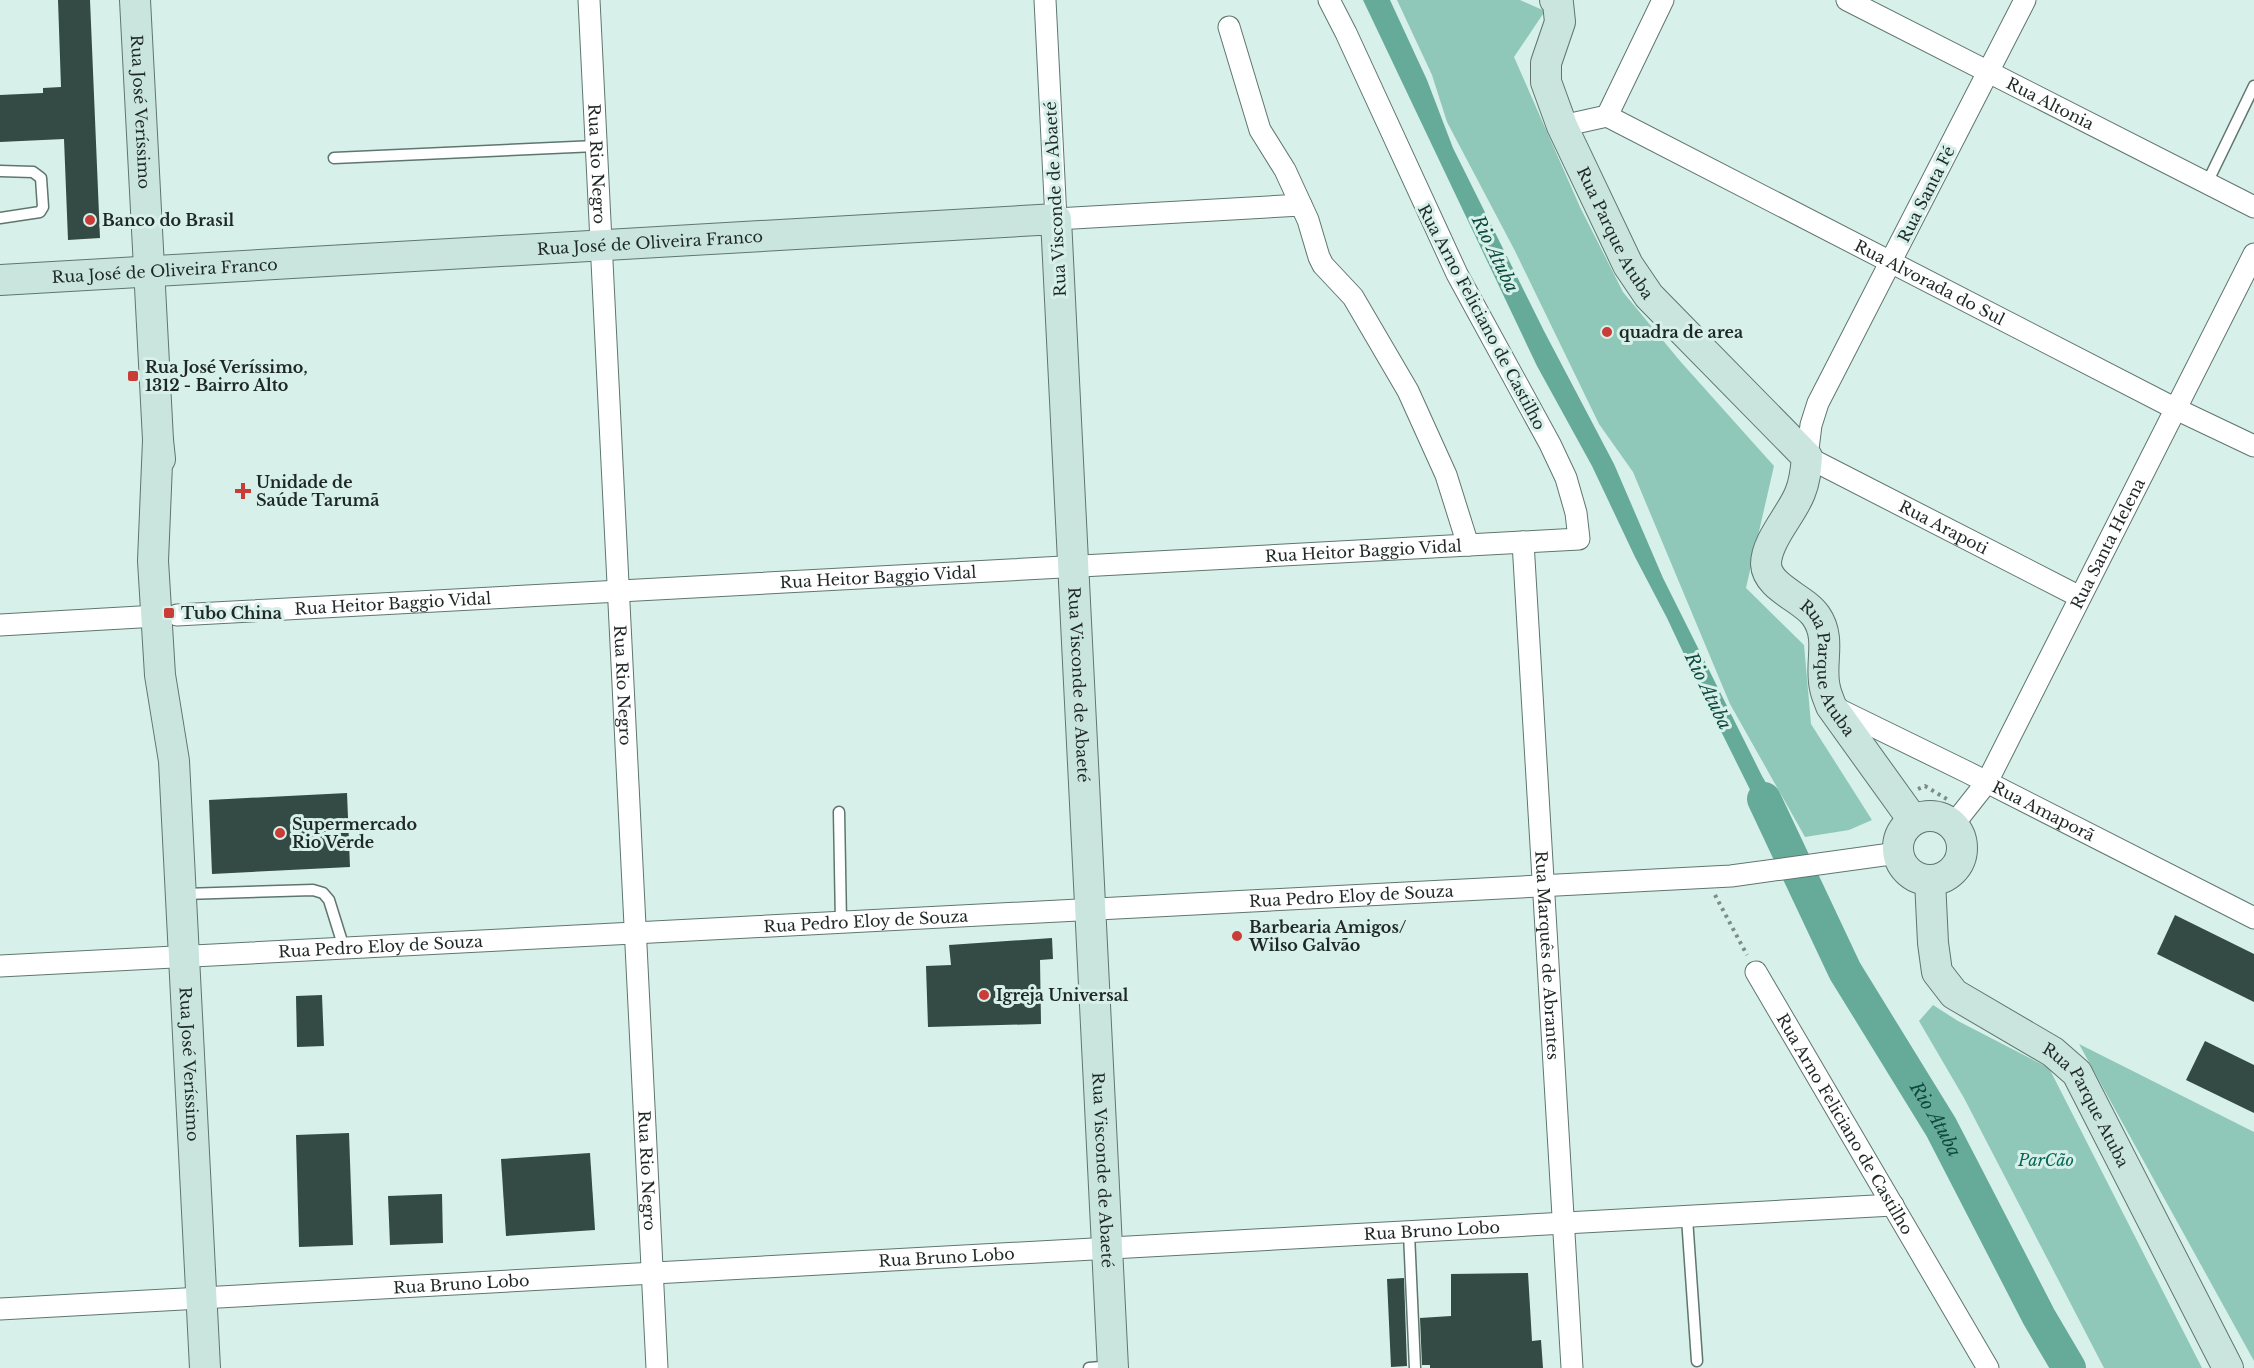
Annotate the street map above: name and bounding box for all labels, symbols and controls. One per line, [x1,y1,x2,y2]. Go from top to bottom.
street label: Rua José Veríssimo [127,34,155,190]
street label: Rua Altonia [2003,73,2097,134]
street label: Rua Visconde de Abaeté [1040,101,1070,297]
street label: Rua Rio Negro [584,103,610,224]
street label: Rua Santa Fé [1893,143,1959,245]
street label: Rua Parque Atuba [1573,163,1658,303]
street label: Rua Arno Feliciano de Castilho [1414,201,1550,433]
place label: Banco do Brasil [102,210,234,230]
water label: Rio Atuba [1466,211,1523,296]
marker: Banco do Brasil [83,213,97,227]
street label: Rua José de Oliveira Franco [536,226,763,259]
street label: Rua Alvorada do Sul [1851,235,2008,329]
street label: Rua José de Oliveira Franco [51,254,278,287]
place label: quadra de area [1619,322,1743,342]
marker: quadra de area [1600,325,1614,339]
place label: Rua José Veríssimo, 1312 - Bairro Alto [145,357,308,395]
marker: Rua José Veríssimo, 1312 - Bairro Alto [126,369,140,383]
place label: Unidade de Saúde Tarumã [256,472,380,510]
street label: Rua Santa Helena [2066,475,2149,612]
marker: Unidade de Saúde Tarumã [234,482,252,500]
street label: Rua Arapoti [1896,496,1992,559]
street label: Rua Heitor Baggio Vidal [1264,535,1462,566]
street label: Rua Heitor Baggio Vidal [779,562,977,592]
street label: Rua Visconde de Abaeté [1064,586,1094,783]
street label: Rua Heitor Baggio Vidal [294,588,492,619]
street label: Rua Parque Atuba [1796,595,1859,740]
place label: Tubo China [181,603,282,623]
marker: Tubo China [162,606,176,620]
street label: Rua Rio Negro [610,625,636,746]
water label: Rio Atuba [1679,648,1736,733]
street label: Rua Amaporã [1989,777,2098,845]
place label: Supermercado Rio Verde [292,814,417,852]
marker: Supermercado Rio Verde [273,826,287,840]
street label: Rua Marquês de Abrantes [1531,850,1564,1060]
street label: Rua Pedro Eloy de Souza [1248,880,1454,911]
street label: Rua Pedro Eloy de Souza [763,906,969,936]
place label: Barbearia Amigos/ Wilso Galvão [1248,917,1407,955]
marker: Barbearia Amigos/ Wilso Galvão [1230,929,1244,943]
street label: Rua Pedro Eloy de Souza [278,931,483,962]
place label: Igreja Universal [996,985,1129,1005]
street label: Rua José Veríssimo [176,987,203,1142]
marker: Igreja Universal [977,988,991,1002]
street label: Rua Arno Feliciano de Castilho [1772,1010,1917,1238]
street label: Rua Parque Atuba [2039,1038,2134,1171]
street label: Rua Visconde de Abaeté [1088,1072,1118,1268]
water label: Rio Atuba [1904,1077,1966,1161]
street label: Rua Rio Negro [634,1110,660,1231]
park label: ParCão [2017,1150,2074,1170]
street label: Rua Bruno Lobo [1363,1217,1501,1244]
street label: Rua Bruno Lobo [878,1243,1015,1271]
street label: Rua Bruno Lobo [393,1270,530,1297]

